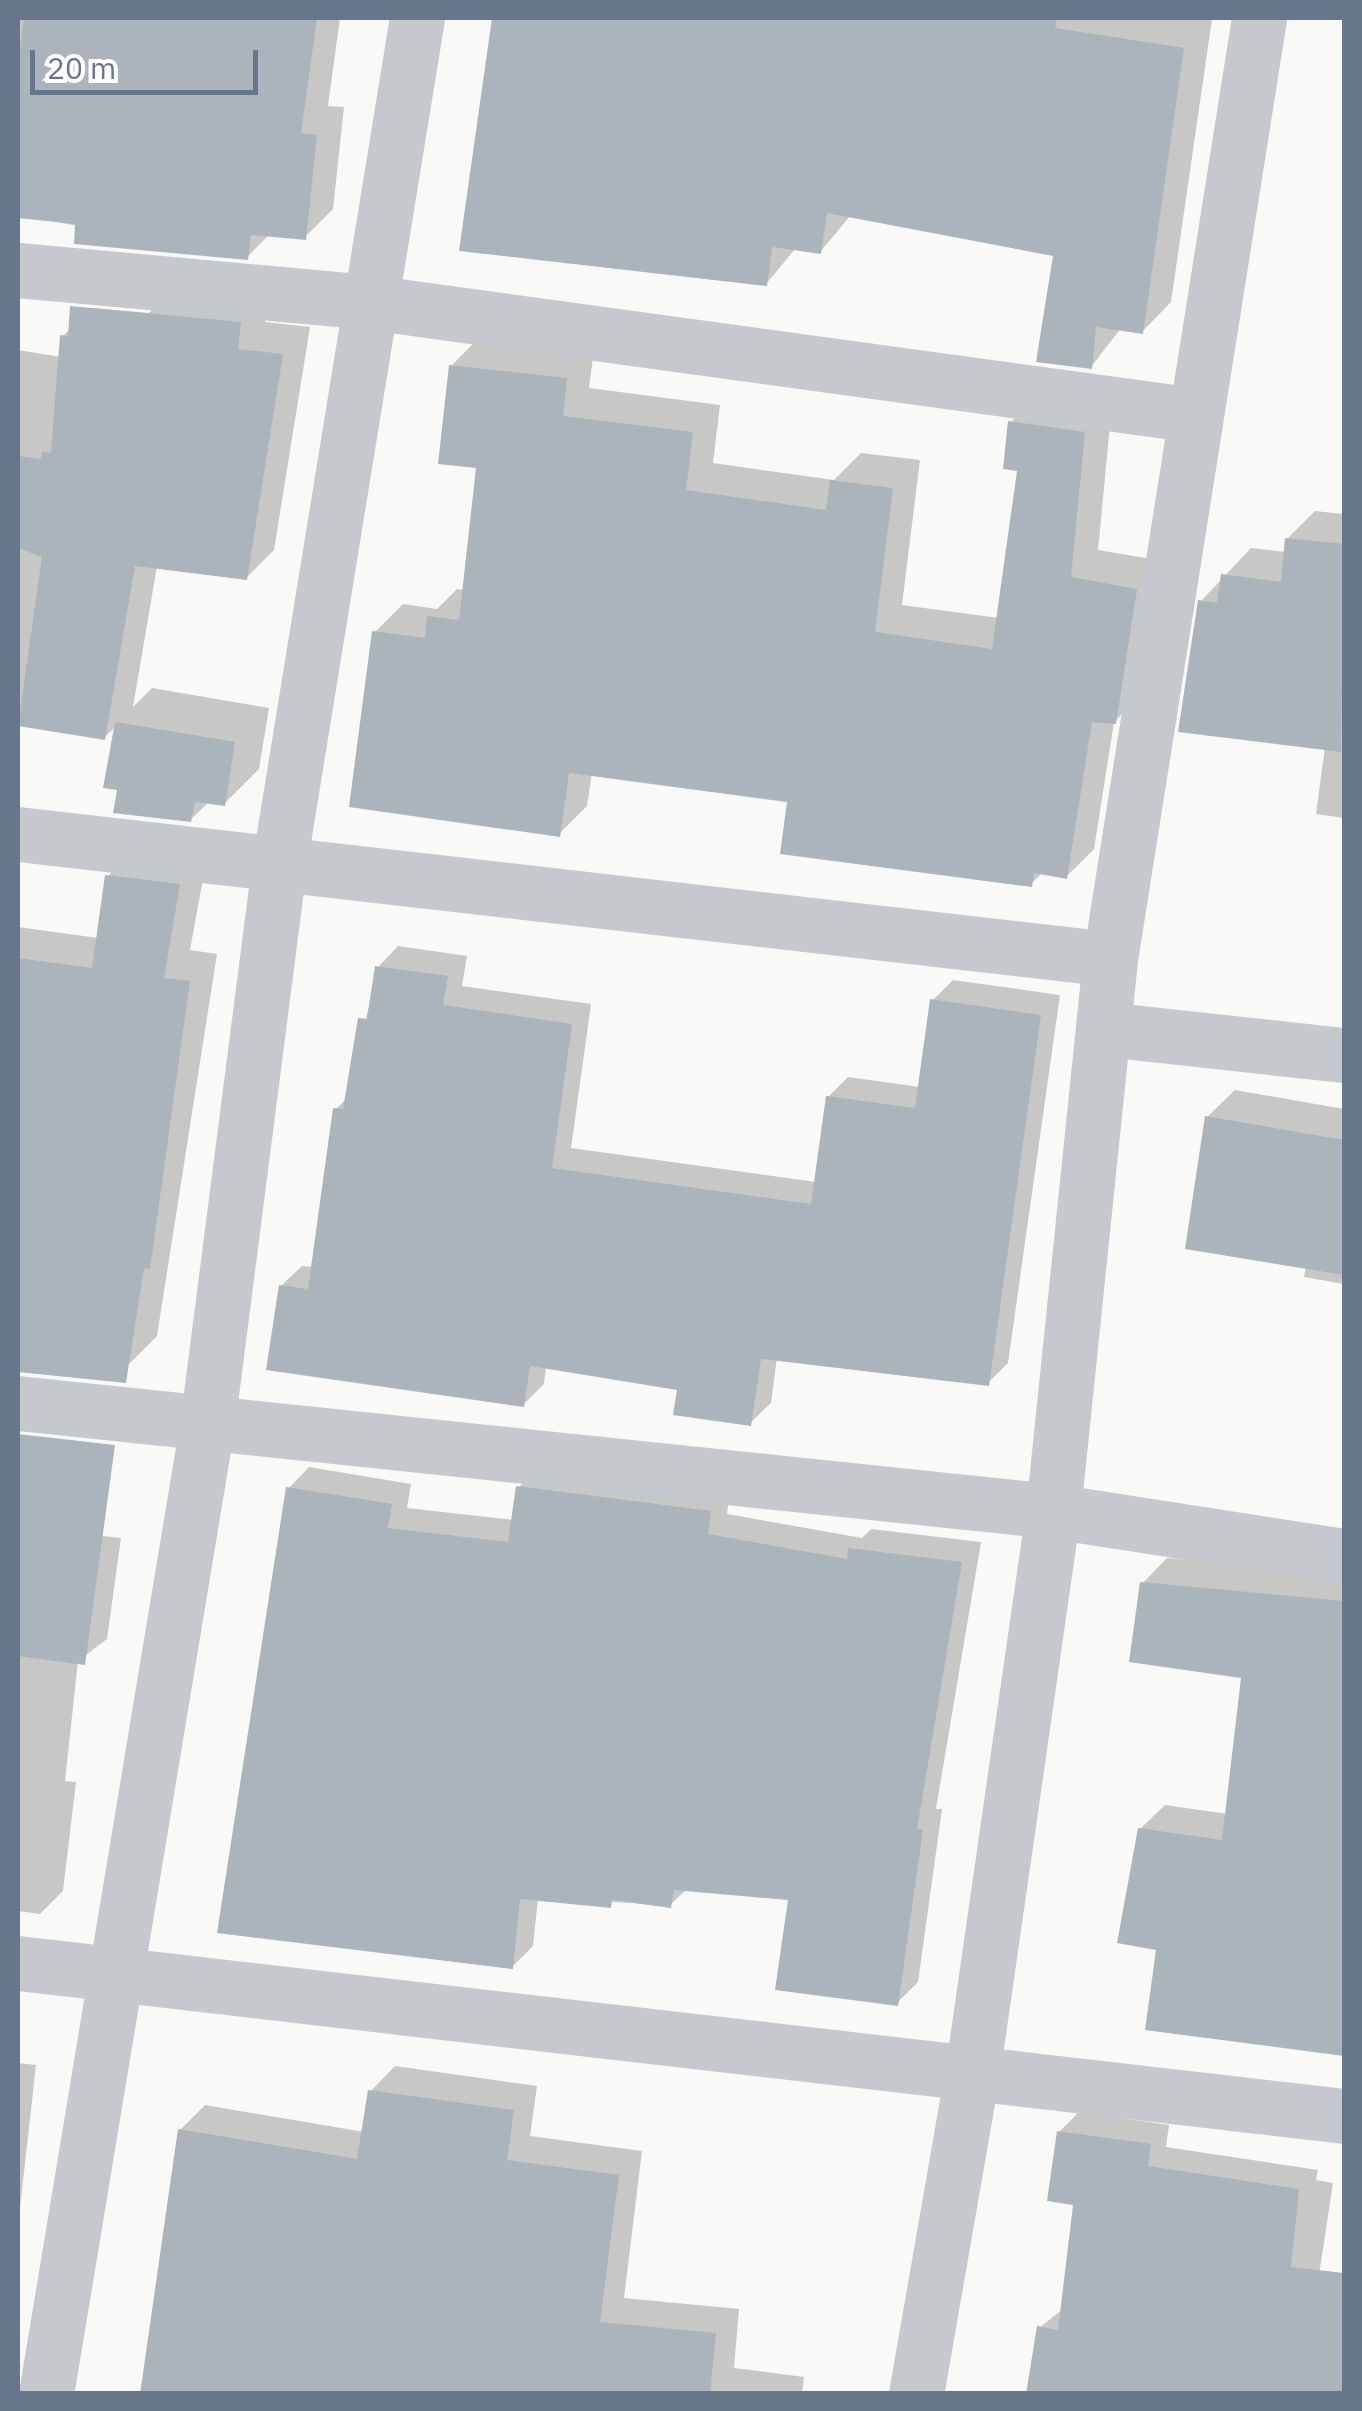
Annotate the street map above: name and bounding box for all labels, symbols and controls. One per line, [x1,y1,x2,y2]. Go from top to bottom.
scale bar [35,30,262,92]
text: 20 m [47,48,116,87]

